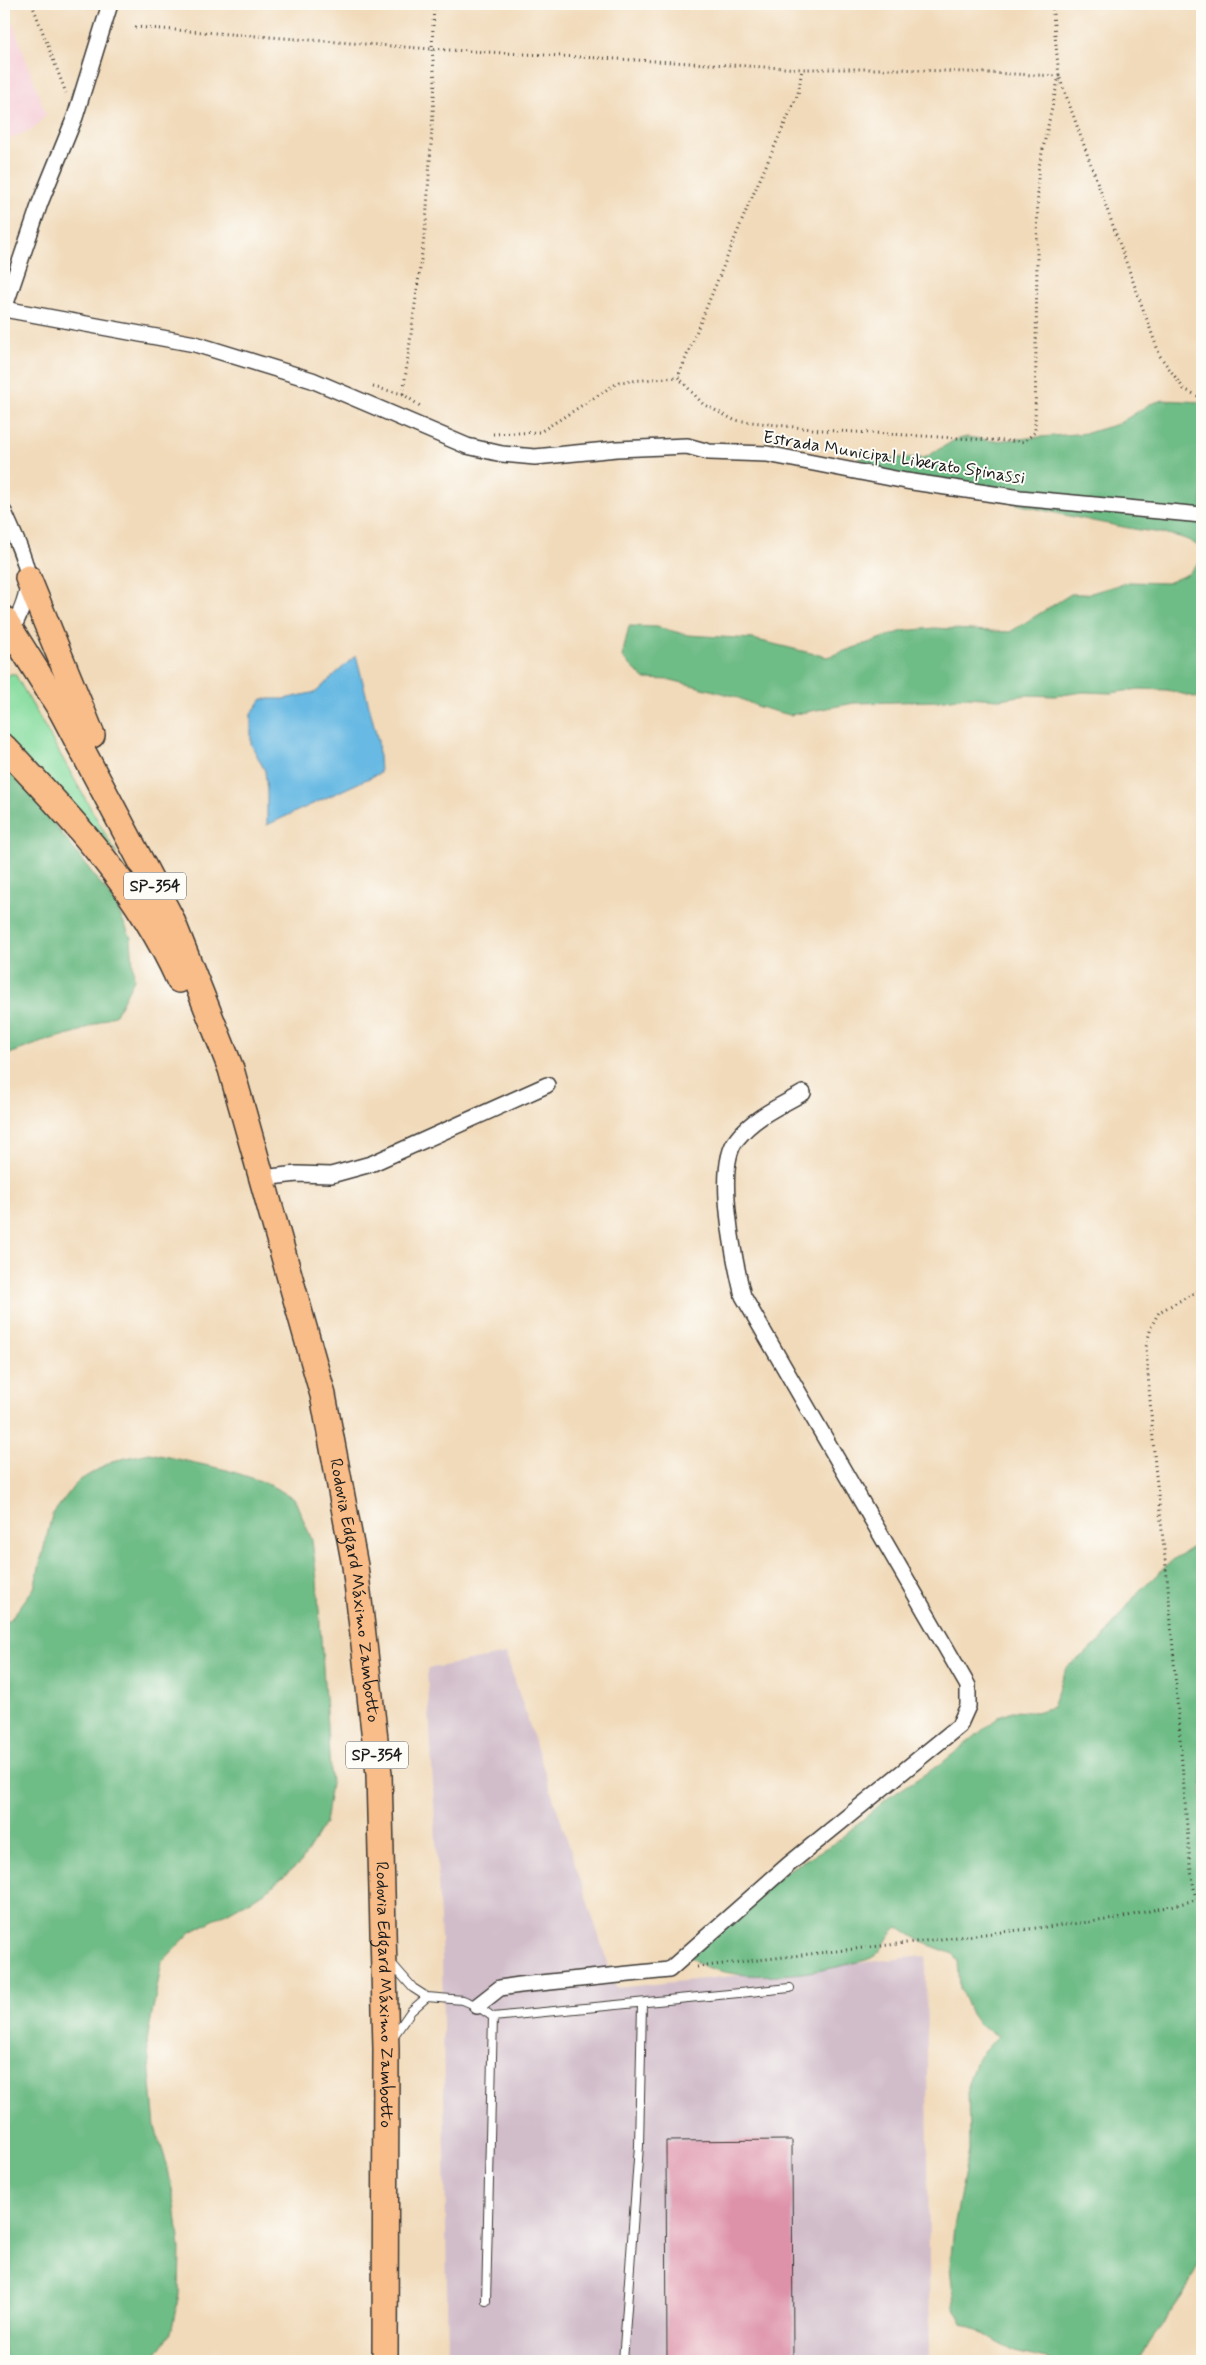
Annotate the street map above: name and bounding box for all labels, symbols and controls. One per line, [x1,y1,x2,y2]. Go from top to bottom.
street label: Estrada Municipal Liberato Spinassi [761,425,1027,491]
road number: SP-354 [124,872,186,899]
street label: Rodovia Edgard Máximo Zambotto [323,1457,385,1724]
road number: SP-354 [346,1742,408,1768]
street label: Rodovia Edgard Máximo Zambotto [369,1861,398,2128]

